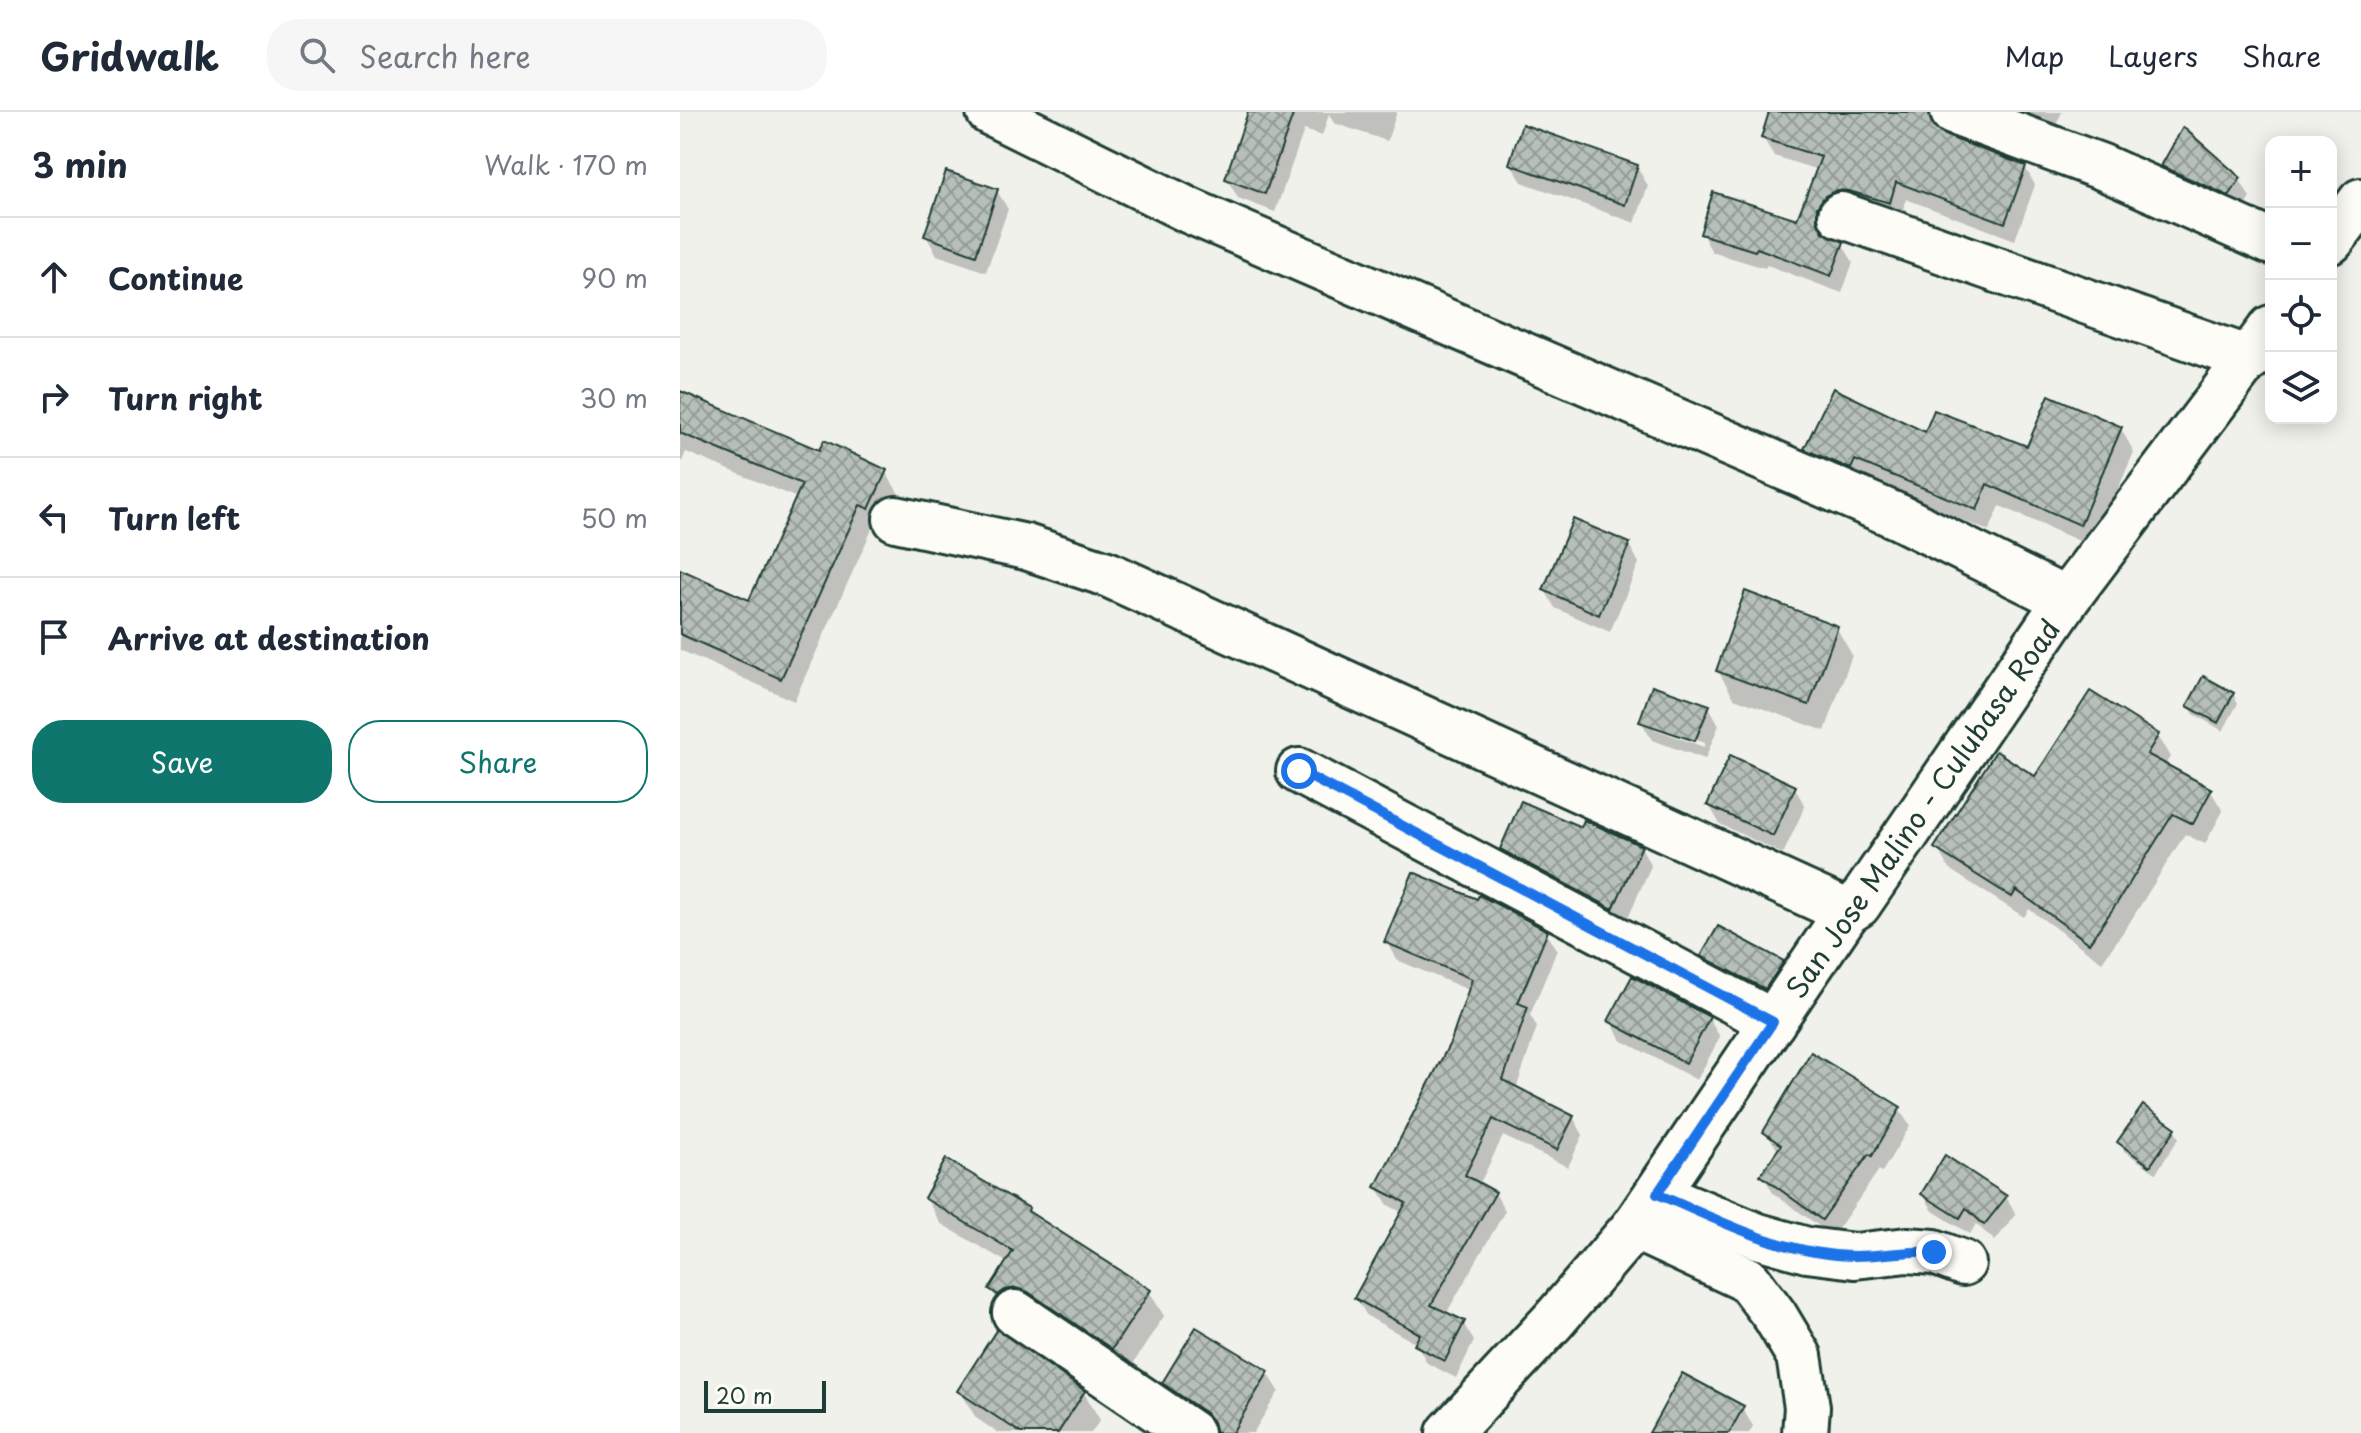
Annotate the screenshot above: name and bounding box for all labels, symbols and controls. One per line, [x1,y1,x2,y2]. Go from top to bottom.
search box [267,19,827,91]
text: Gridwalk [40,27,219,84]
icon: search [295,33,339,77]
text: Search here [359,33,531,78]
text: Map [2004,34,2064,77]
text: Layers [2108,34,2198,77]
text: Share [2242,34,2321,77]
map controls [2265,136,2337,424]
button: + [2265,136,2337,208]
text: 3 min [32,138,128,190]
text: Walk · 170 m [484,145,648,184]
button: − [2265,208,2337,280]
icon: ahead [32,255,76,299]
text: Continue [108,255,243,300]
text: 90 m [581,258,648,297]
button: locate [2265,280,2337,352]
button: layers [2265,352,2337,424]
icon: right [32,375,76,419]
text: Turn right [108,375,263,420]
text: 30 m [580,378,648,417]
icon: left [32,495,76,539]
text: Turn left [108,495,240,540]
text: 50 m [581,498,648,537]
street label: San Jose Malino - Culubasa Road [1774,610,2070,1006]
icon: arrive [32,615,76,659]
text: Arrive at destination [108,615,430,660]
button: Save [32,720,332,803]
button: Share [348,720,648,803]
route start [1281,753,1317,789]
route end [1916,1234,1952,1270]
scale bar [704,1377,826,1413]
text: 20 m [716,1378,773,1411]

